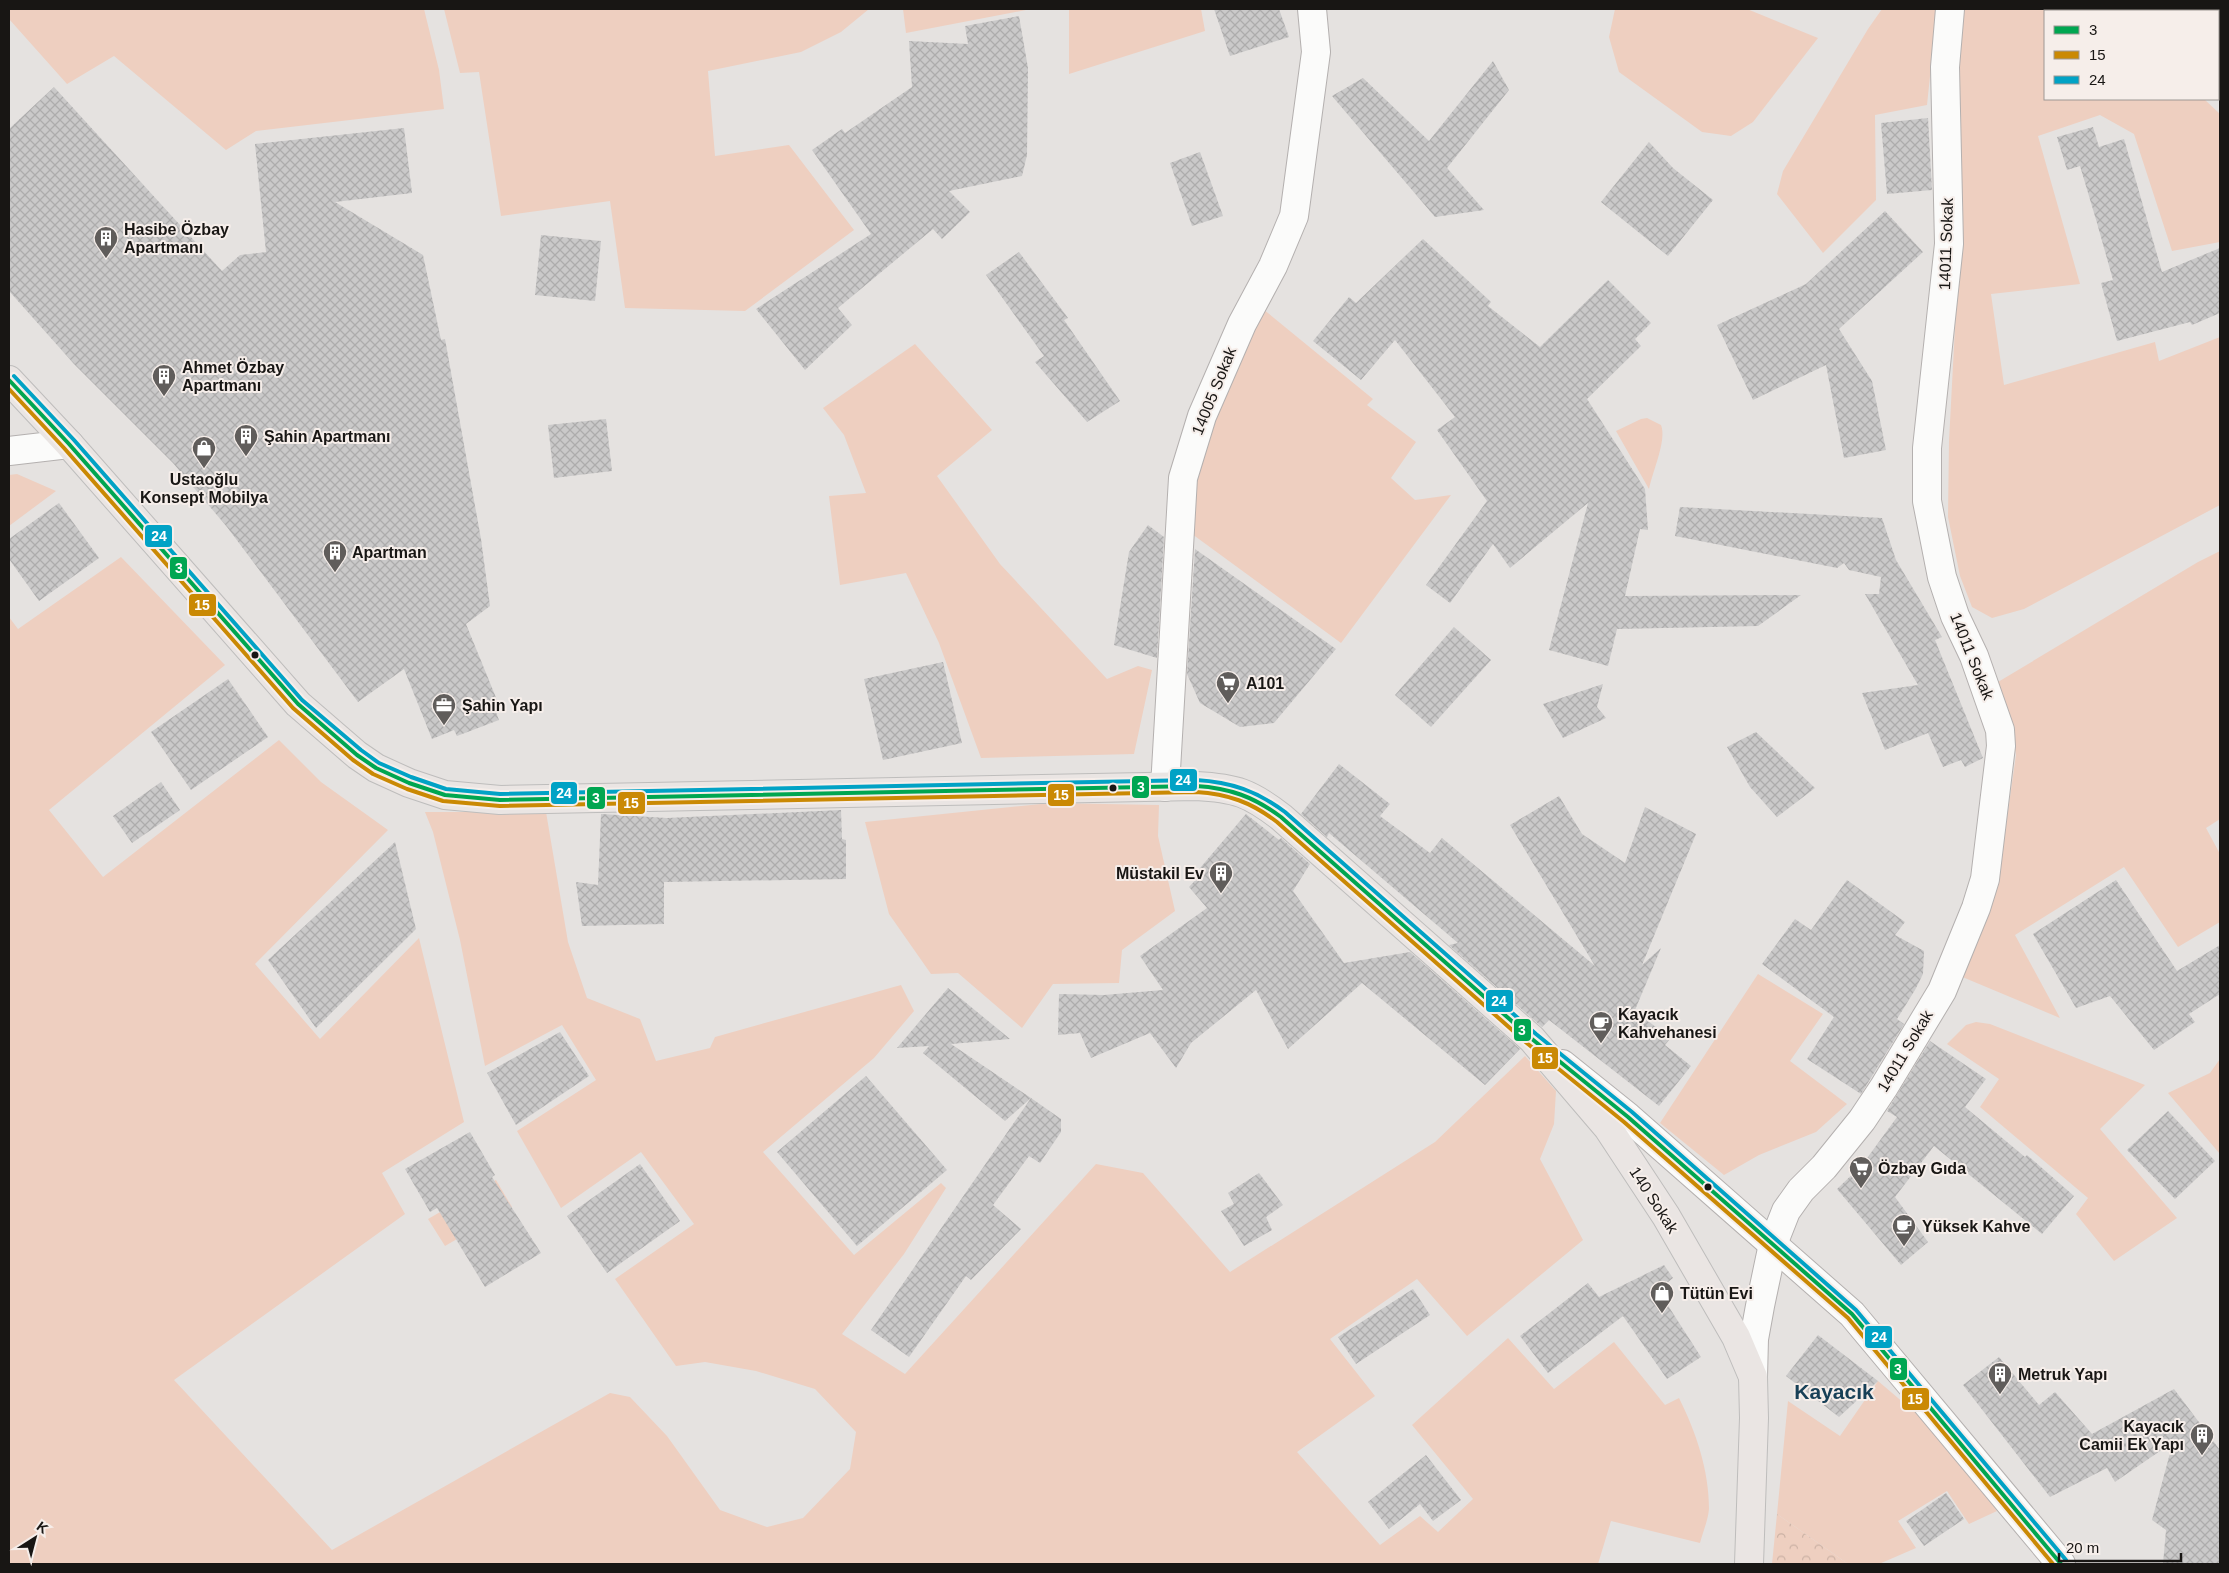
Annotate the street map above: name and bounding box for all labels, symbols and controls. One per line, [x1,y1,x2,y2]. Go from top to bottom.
legend [2044,10,2219,100]
text: 3 [2089,21,2097,38]
text: 15 [2089,46,2106,63]
text: 24 [2089,71,2106,88]
street label: 14011 Sokak [1936,197,1956,290]
place label: Hasibe Özbay Apartmanı [124,220,229,256]
building icon: Hasibe Özbay Apartmanı [93,225,119,259]
street label: 14005 Sokak [1189,344,1240,437]
place label: Ahmet Özbay Apartmanı [182,358,284,394]
building icon: Ahmet Özbay Apartmanı [151,363,177,397]
building icon: Şahin Apartmanı [233,423,259,457]
place label: Şahin Apartmanı [264,428,391,445]
shop icon: Ustaoğlu Konsept Mobilya [191,435,217,469]
place label: Ustaoğlu Konsept Mobilya [140,471,268,506]
line badge: 24 [144,524,173,548]
text: 24 [151,528,167,544]
building icon: Apartman [322,539,348,573]
place label: Apartman [352,544,427,561]
line badge: 3 [169,556,188,580]
text: 3 [175,560,183,576]
line badge: 15 [188,593,217,617]
text: 15 [194,597,210,613]
street label: 14011 Sokak [1947,610,1998,703]
unlabelled marker [250,650,260,660]
supermarket icon: A101 [1215,670,1241,704]
place label: A101 [1246,675,1284,692]
office icon: Şahin Yapı [431,692,457,726]
place label: Şahin Yapı [462,697,543,714]
line badge: 24 [1169,768,1198,792]
text: 24 [1175,772,1191,788]
line badge: 3 [1131,775,1150,799]
text: 3 [1137,779,1145,795]
line badge: 24 [550,781,578,805]
line badge: 15 [1047,783,1075,807]
unlabelled marker [1108,783,1118,793]
text: 24 [556,785,572,801]
line badge: 3 [586,786,606,810]
text: 15 [1053,787,1069,803]
text: 3 [592,790,600,806]
line badge: 15 [617,791,646,815]
text: 15 [623,795,639,811]
building icon: Müstakil Ev [1208,860,1234,894]
place label: Müstakil Ev [1116,865,1204,882]
line badge: 24 [1485,989,1514,1013]
text: 24 [1491,993,1507,1009]
place label: Kayacık Kahvehanesi [1618,1006,1717,1041]
street label: 14011 Sokak [1874,1006,1937,1095]
cafe icon: Kayacık Kahvehanesi [1588,1010,1614,1044]
line badge: 3 [1513,1018,1532,1042]
text: 3 [1518,1022,1526,1038]
line badge: 15 [1531,1046,1559,1070]
text: 15 [1537,1050,1553,1066]
supermarket icon: Özbay Gıda [1848,1155,1874,1189]
place label: Özbay Gıda [1878,1159,1966,1177]
street label: 140 Sokak [1626,1164,1682,1237]
unlabelled marker [1703,1182,1713,1192]
cafe icon: Yüksek Kahve [1891,1213,1917,1247]
place label: Yüksek Kahve [1922,1218,2031,1235]
shop icon: Tütün Evi [1649,1280,1675,1314]
place label: Tütün Evi [1680,1285,1753,1302]
line badge: 24 [1864,1325,1893,1349]
text: 24 [1871,1329,1887,1345]
line badge: 3 [1889,1357,1908,1381]
text: 3 [1894,1361,1902,1377]
building icon: Metruk Yapı [1987,1361,2013,1395]
place label: Metruk Yapı [2018,1366,2108,1383]
district label: Kayacık [1794,1380,1874,1403]
line badge: 15 [1901,1387,1930,1411]
text: 15 [1907,1391,1923,1407]
place label: Kayacık Camii Ek Yapı [2079,1418,2184,1453]
building icon: Kayacık Camii Ek Yapı [2189,1422,2215,1456]
north arrow [10,1513,60,1563]
text: K [34,1518,51,1537]
scale bar [2059,1530,2182,1562]
text: 20 m [2066,1539,2099,1556]

